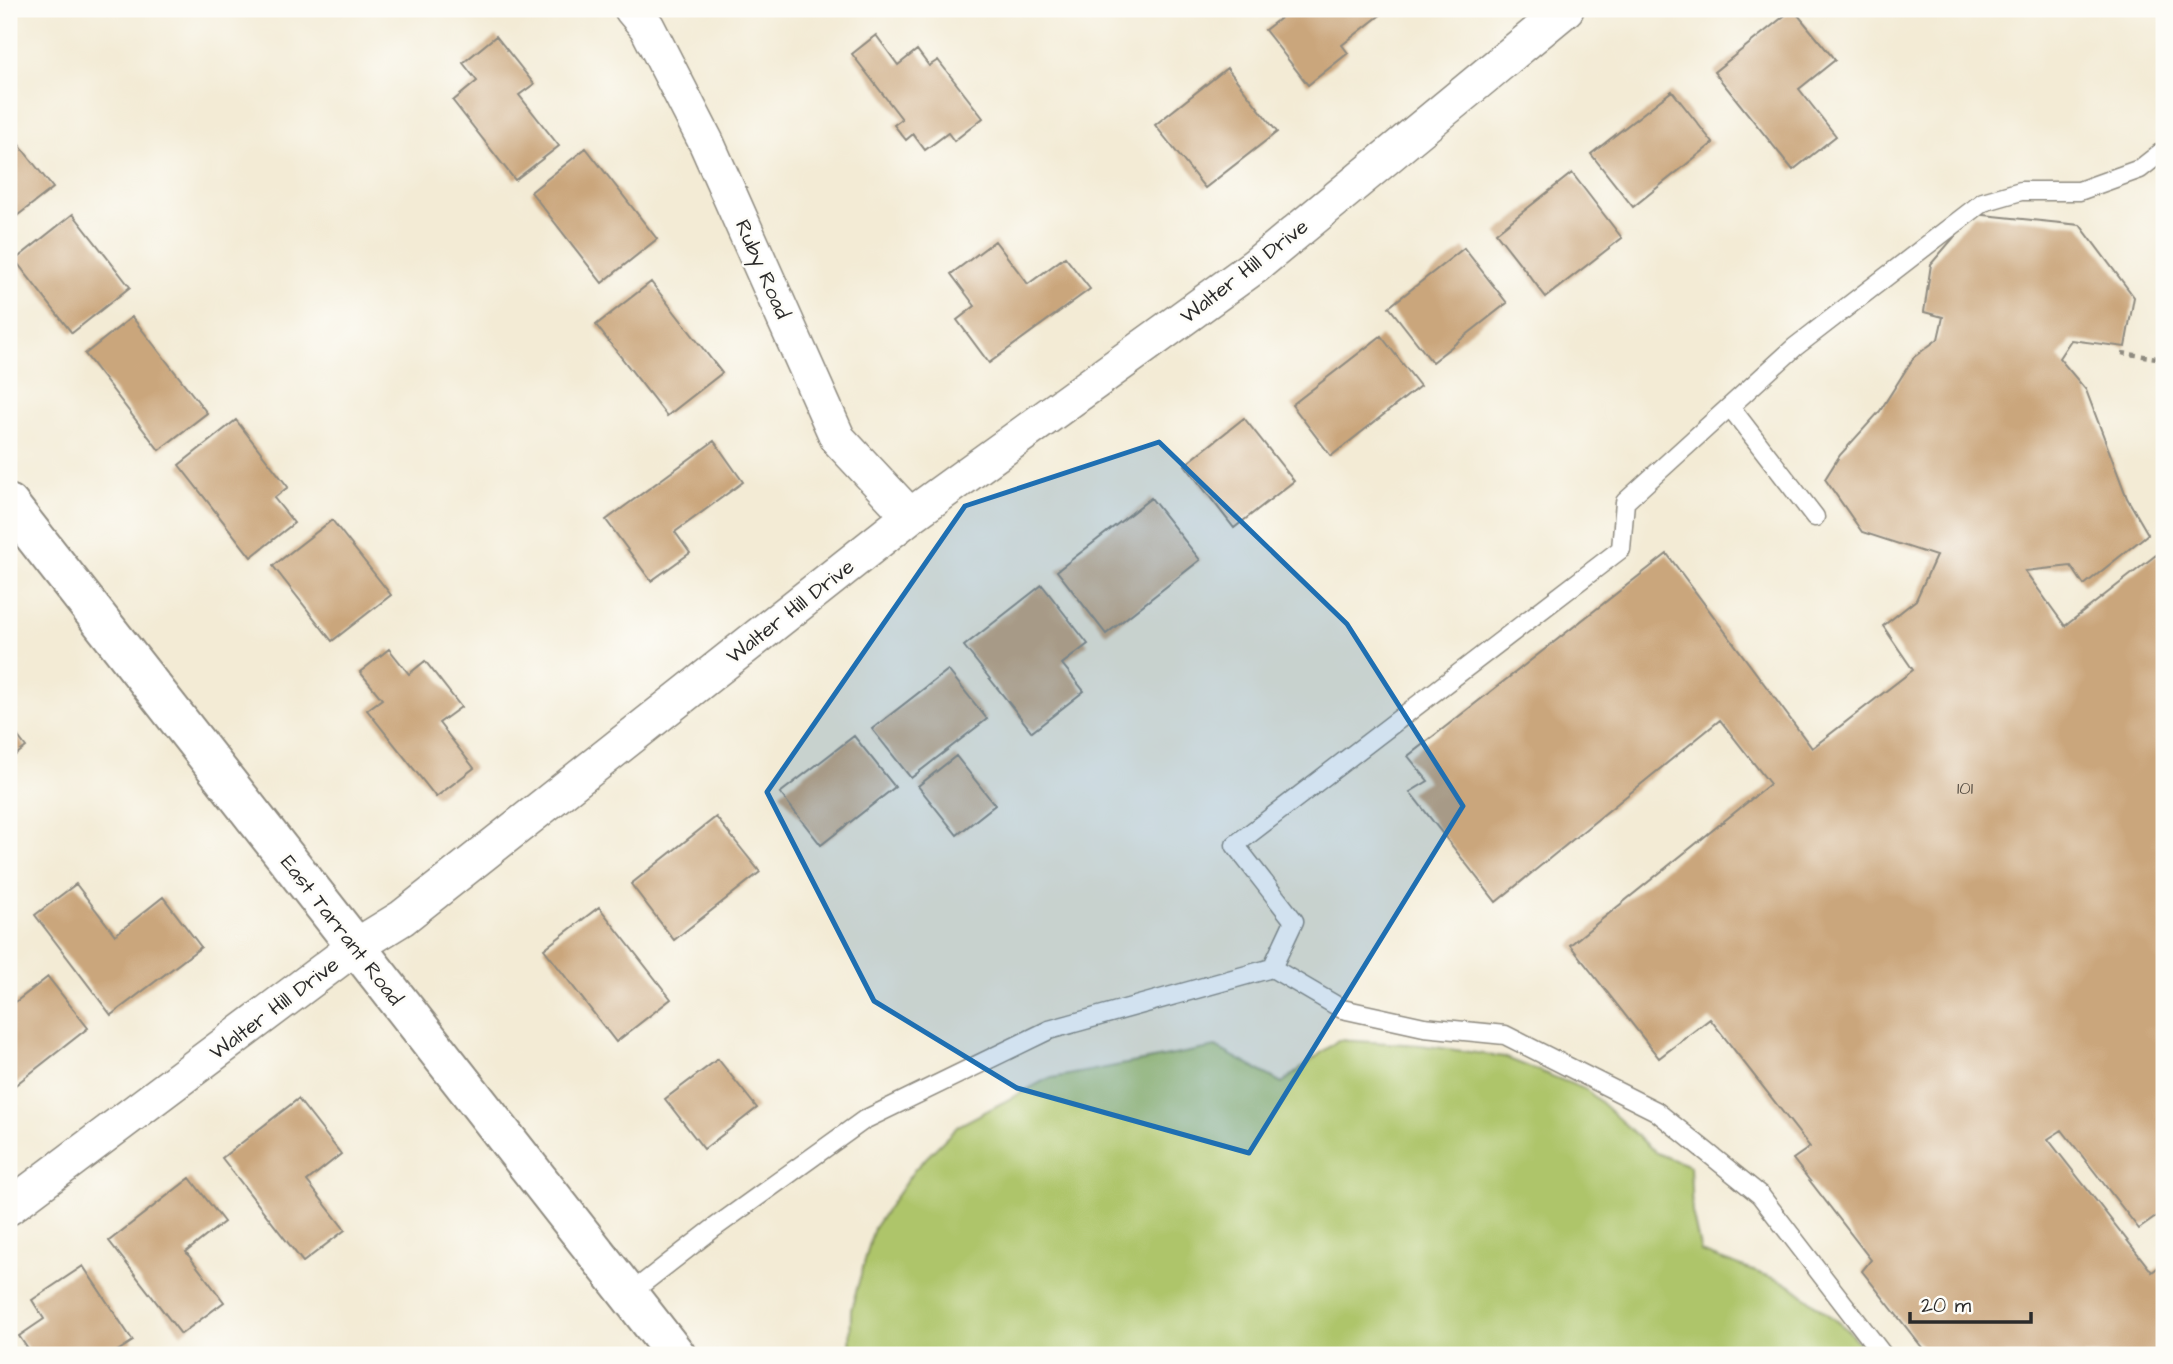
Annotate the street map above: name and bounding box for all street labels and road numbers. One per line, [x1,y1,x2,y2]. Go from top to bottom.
street label: Walter Hill Drive [1174,212,1314,331]
street label: Ruby Road [726,215,797,324]
street label: Walter Hill Drive [720,552,860,671]
street label: East Tarrant Road [274,849,410,1012]
street label: Walter Hill Drive [204,950,345,1067]

